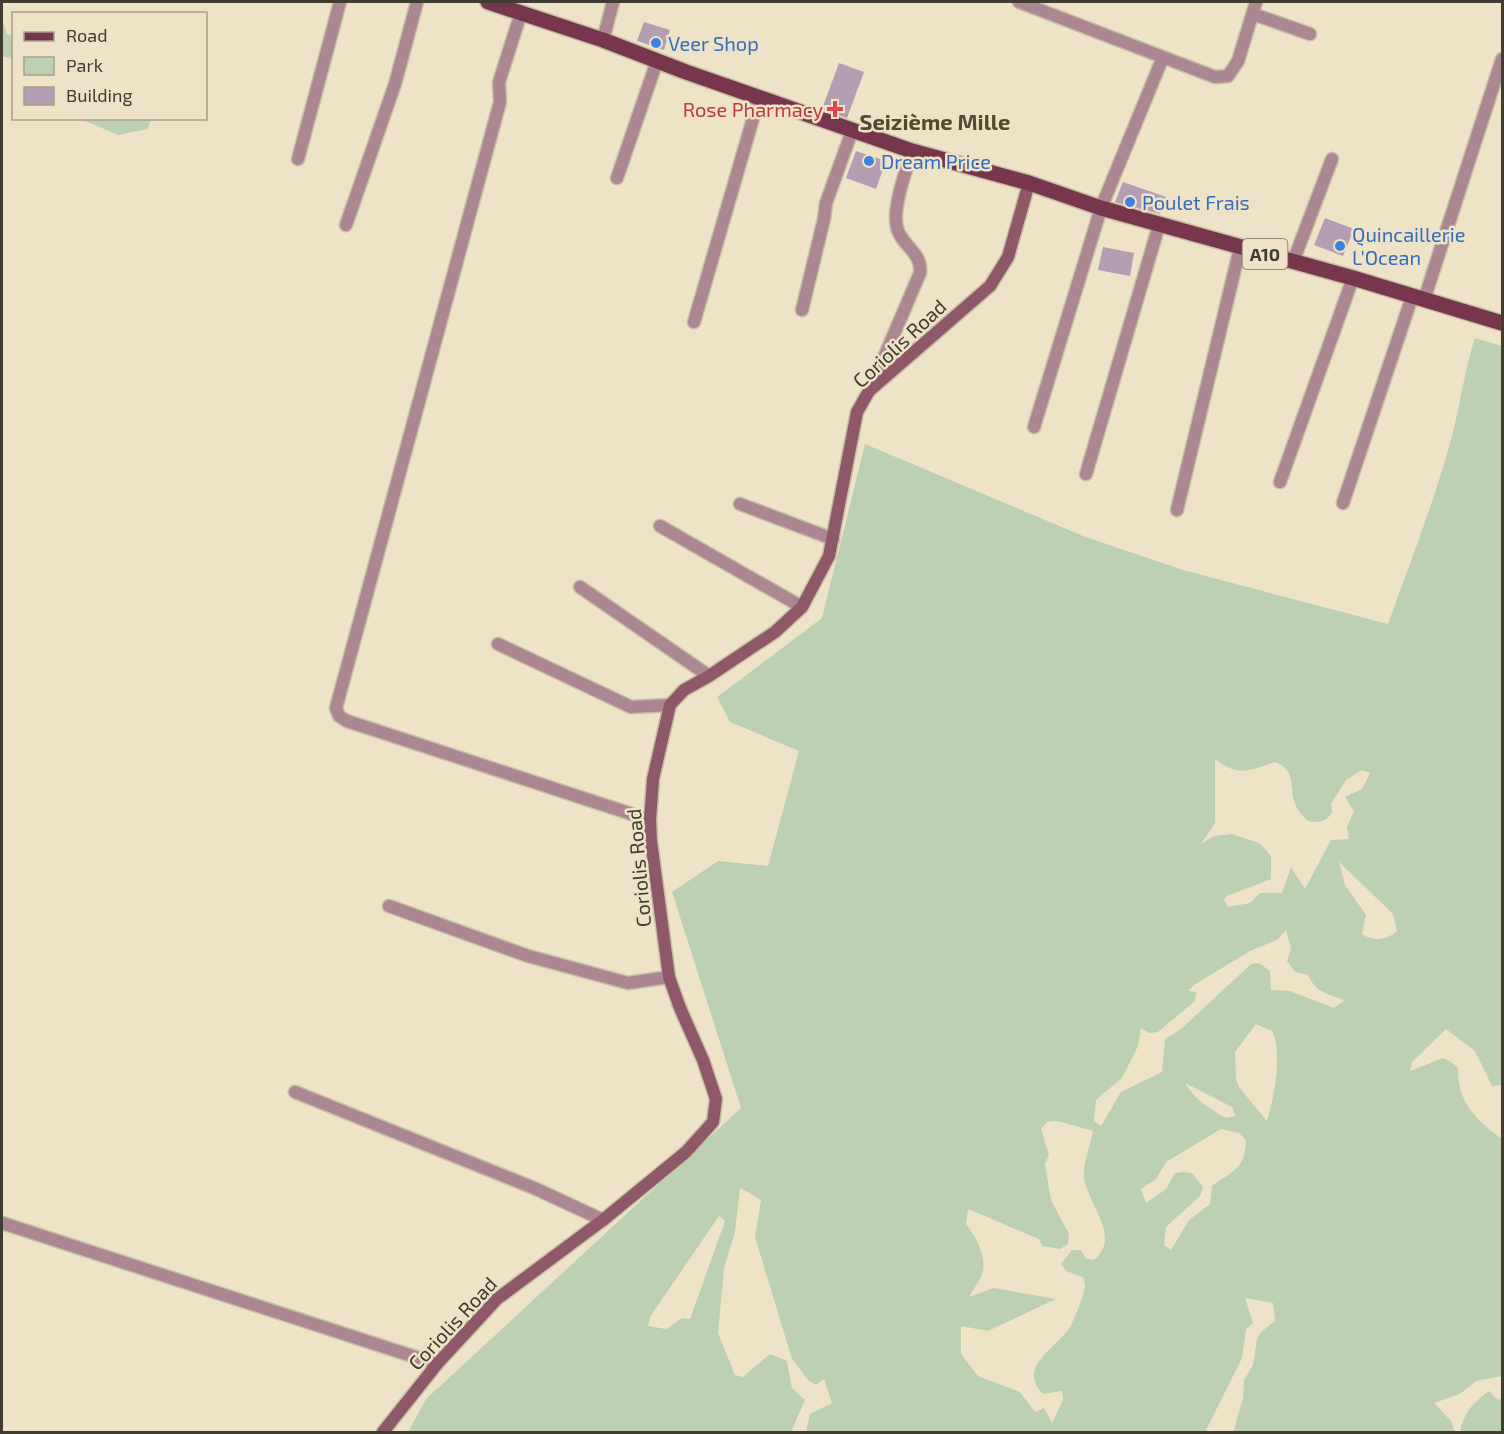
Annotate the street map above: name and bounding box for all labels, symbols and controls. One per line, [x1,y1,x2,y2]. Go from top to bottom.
legend [12,12,207,120]
text: Road [66,24,107,46]
place label: Veer Shop [668,31,759,55]
marker: Veer Shop [649,36,663,50]
text: Park [66,54,103,76]
text: Building [66,84,133,106]
place label: Rose Pharmacy [683,97,823,121]
marker: Rose Pharmacy [828,102,842,116]
district label: Seizième Mille [859,108,1011,134]
place label: Dream Price [881,149,991,173]
marker: Dream Price [862,154,876,168]
place label: Poulet Frais [1142,190,1250,214]
marker: Poulet Frais [1123,195,1137,209]
place label: Quincaillerie L'Ocean [1352,222,1465,269]
road number: A10 [1242,239,1288,269]
marker: Quincaillerie L'Ocean [1333,239,1347,253]
street label: Coriolis Road [847,294,951,392]
street label: Coriolis Road [621,808,655,928]
street label: Coriolis Road [403,1271,501,1375]

